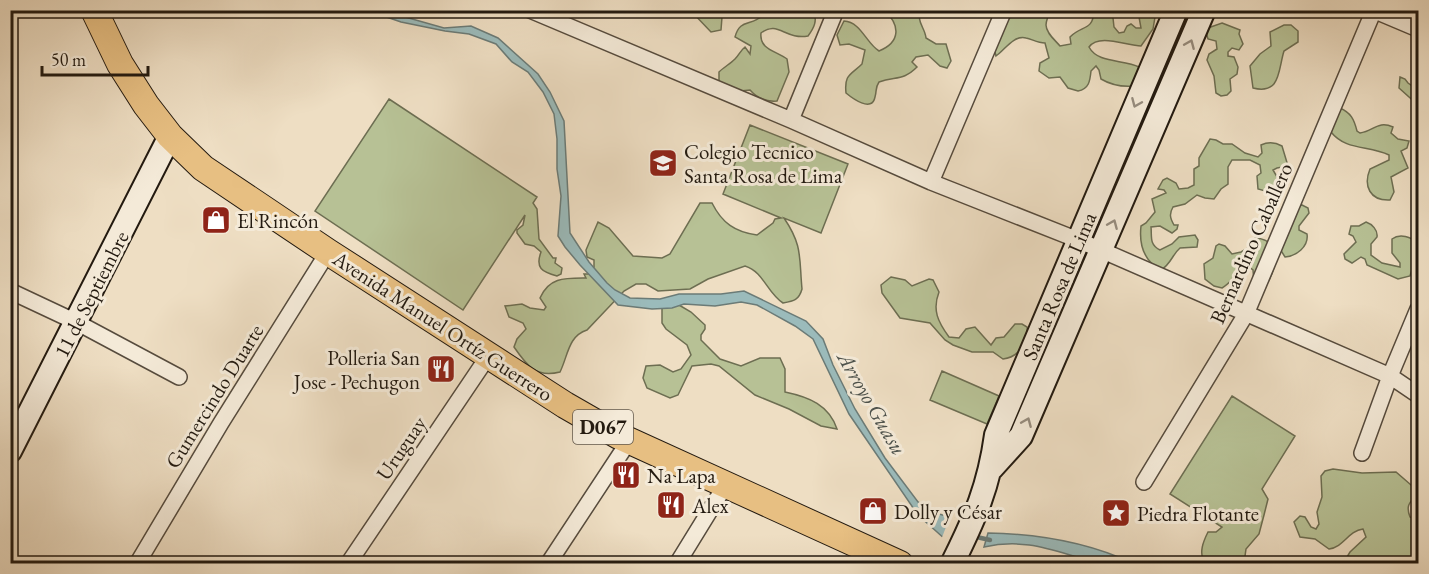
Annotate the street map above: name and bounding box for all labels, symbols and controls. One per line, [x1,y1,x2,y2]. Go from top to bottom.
scale bar [42,39,148,77]
one-way arrow [1183,40,1195,51]
text: 50 m [51,48,86,71]
one-way arrow [1131,97,1143,108]
place label: Colegio Tecnico Santa Rosa de Lima [684,138,843,189]
school or university icon: Colegio Tecnico Santa Rosa de Lima [647,147,679,179]
street label: Bernardino Caballero [1203,158,1299,328]
shop icon: El Rincón [200,204,232,236]
place label: El Rincón [237,207,319,234]
street label: Santa Rosa de Lima [1016,207,1103,364]
one-way arrow [1106,219,1118,230]
street label: 11 de Septiembre [48,226,134,362]
street label: Avenida Manuel Ortíz Guerrero [327,244,558,407]
street label: Gumercindo Duarte [159,319,269,473]
place label: Polleria San Jose - Pechugon [292,344,420,395]
water label: Arroyo Guasu [830,344,913,460]
restaurant icon: Polleria San Jose - Pechugon [425,353,457,385]
street label: Uruguay [370,410,433,485]
road number: D067 [573,410,633,444]
one-way arrow [1020,417,1032,428]
restaurant icon: Na Lapa [610,459,642,491]
place label: Na Lapa [647,462,716,489]
restaurant icon: Alex [655,489,687,521]
place label: Alex [691,492,728,519]
shop icon: Dolly y César [857,495,889,527]
place icon: Piedra Flotante [1100,497,1132,529]
place label: Dolly y César [894,498,1002,525]
place label: Piedra Flotante [1137,500,1259,527]

